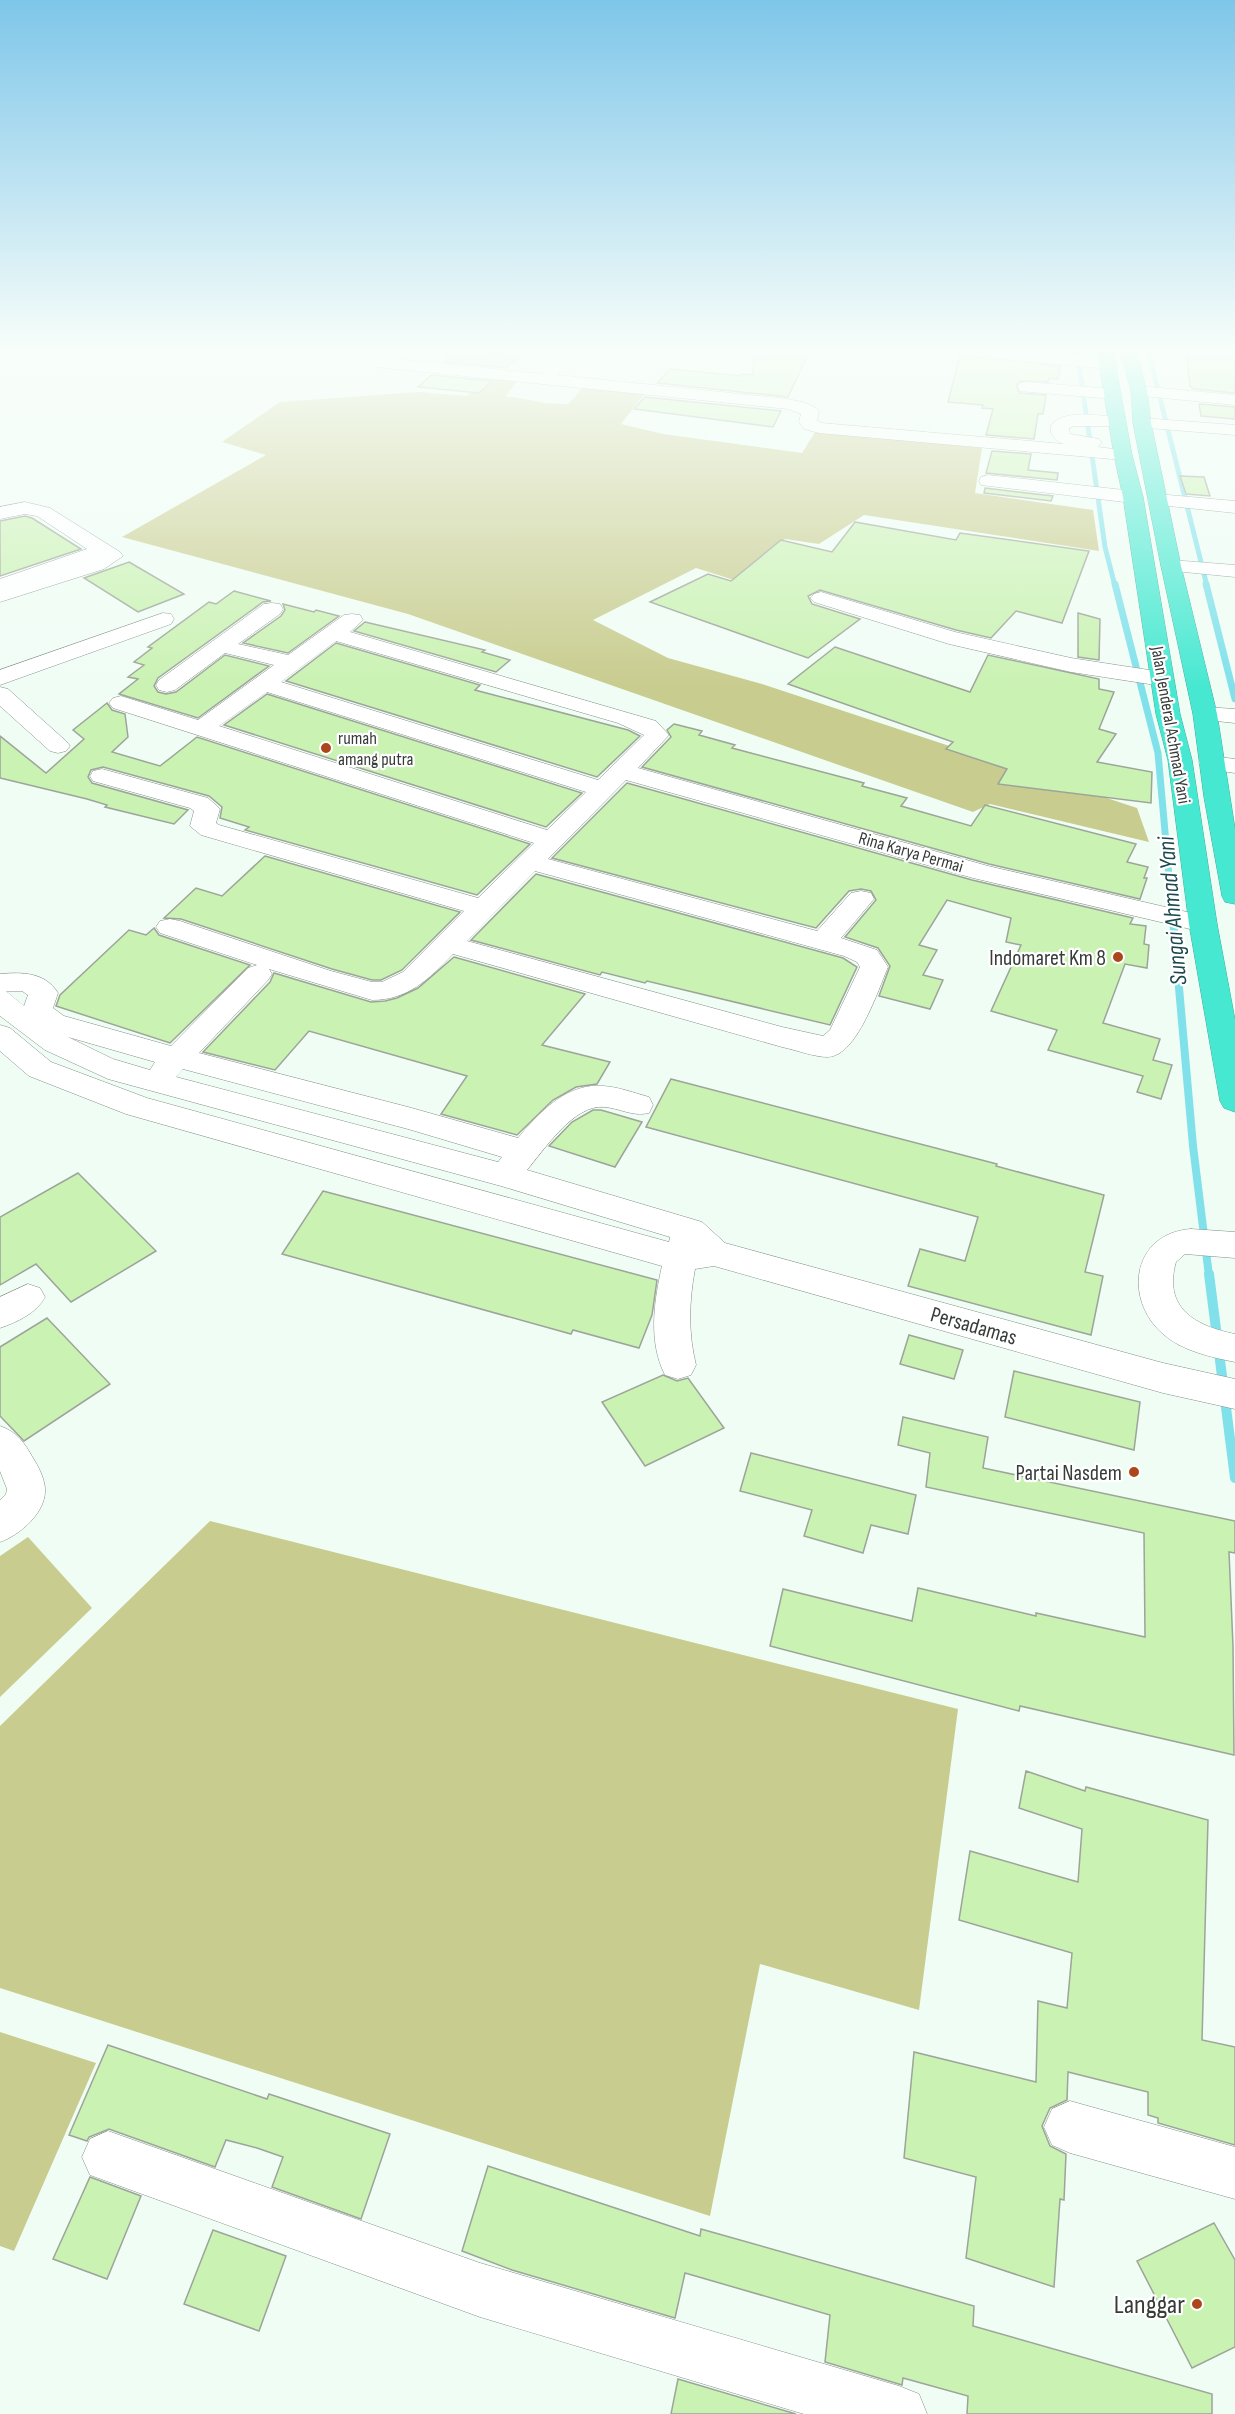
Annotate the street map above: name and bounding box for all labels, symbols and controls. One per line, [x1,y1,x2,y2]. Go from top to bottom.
street label: Jalan Jenderal Achmad Yani [1146,644,1195,805]
place label: rumah amang putra [338,728,414,770]
marker: rumah amang putra [319,741,333,755]
street label: Rina Karya Permai [856,828,966,877]
water label: Sungai Ahmad Yani [1151,835,1193,987]
place label: Indomaret Km 8 [989,945,1106,972]
marker: Indomaret Km 8 [1111,950,1125,964]
street label: Persadamas [927,1301,1020,1352]
place label: Partai Nasdem [1016,1460,1122,1487]
marker: Partai Nasdem [1127,1465,1141,1479]
place label: Langgar [1114,2289,1185,2321]
marker: Langgar [1190,2297,1204,2311]

